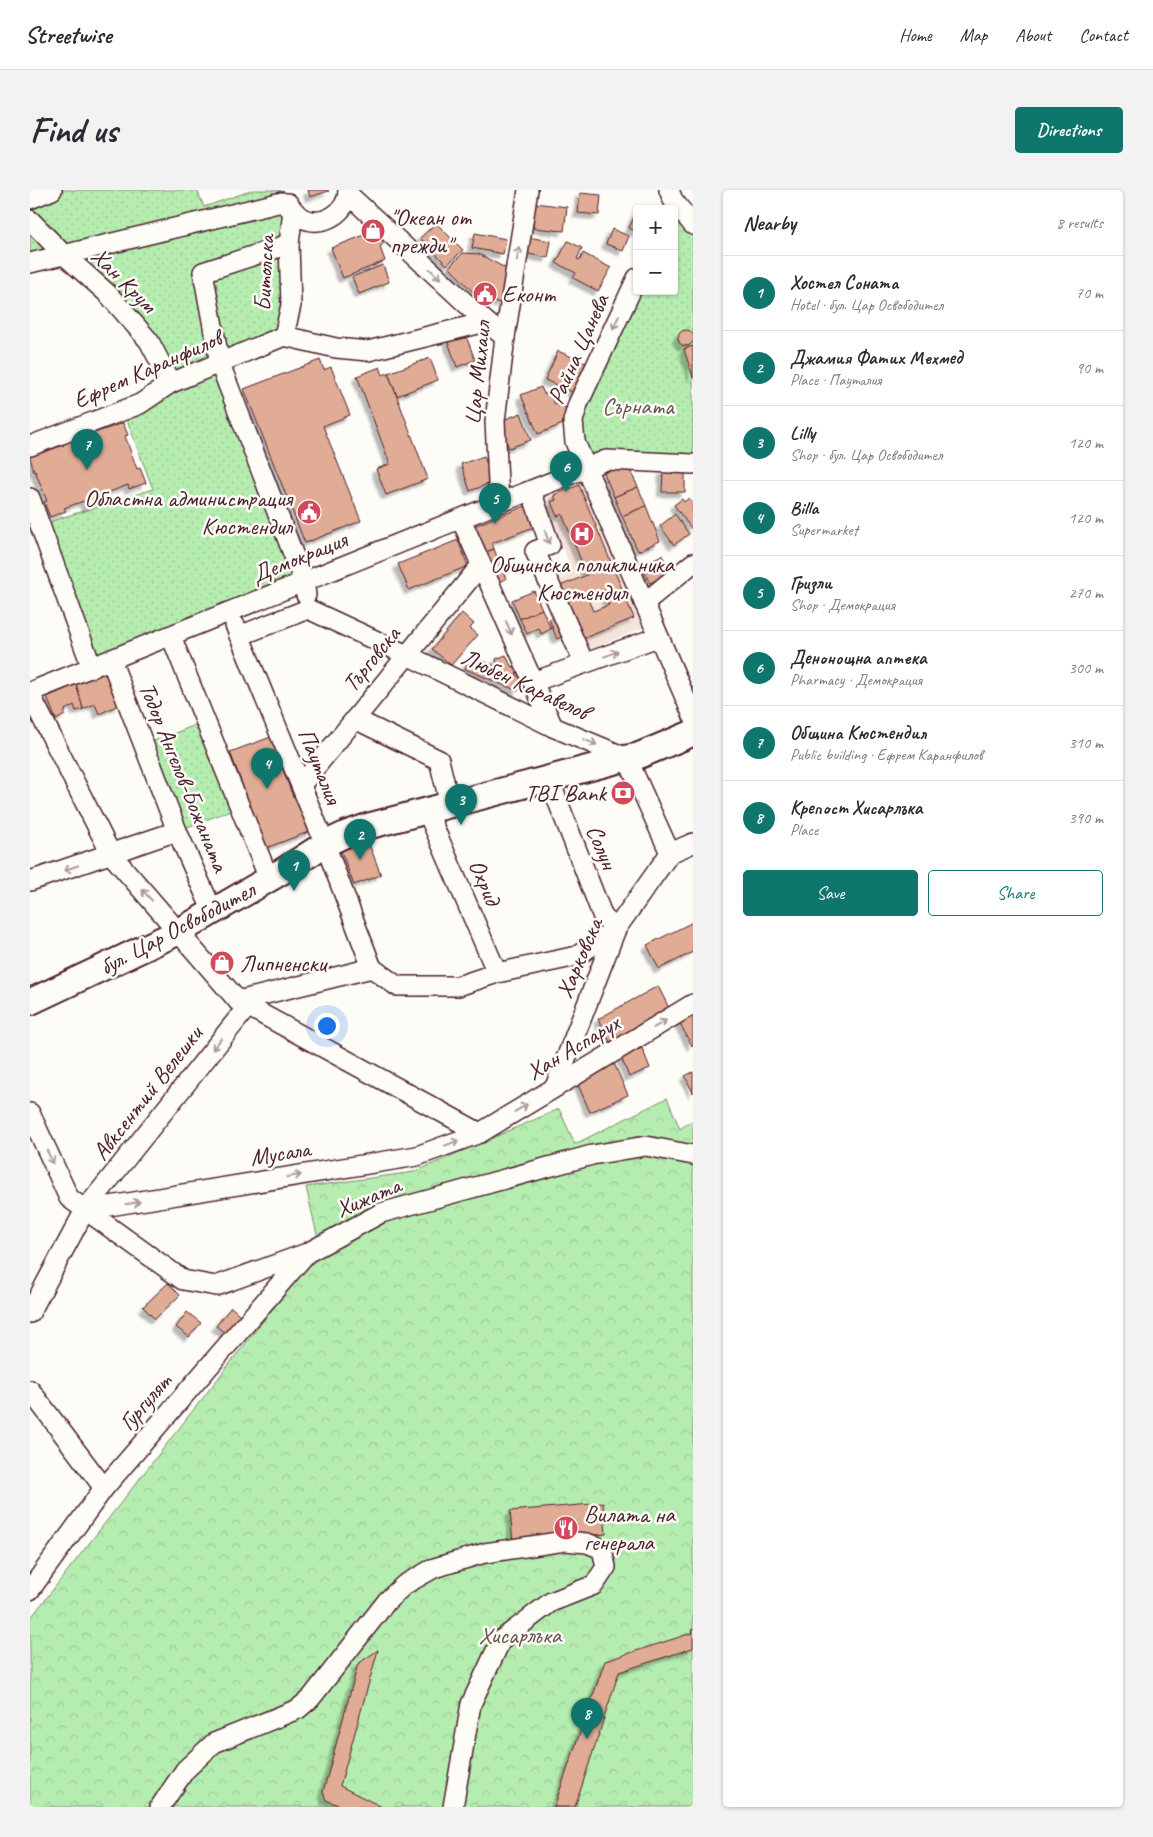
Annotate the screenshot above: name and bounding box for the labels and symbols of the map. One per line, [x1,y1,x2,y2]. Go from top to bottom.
place label: "Океан от прежди" [390,202,472,260]
shop icon: "Океан от прежди" [360,218,386,244]
street label: Битолска [247,232,281,312]
street label: Хан Крум [85,241,164,320]
one-way arrow [513,246,523,262]
one-way arrow [428,268,441,280]
place label: Еконт [502,279,556,309]
public building icon: Еконт [472,281,498,307]
street label: Райна Цанева [540,288,616,409]
one-way arrow [611,314,621,329]
street label: Цар Михаил [457,317,498,426]
street label: Ефрем Каранфилов [68,321,229,415]
park label: Сърната [602,391,675,421]
pin: 7 [71,429,103,470]
pin: 6 [550,451,582,492]
place label: Областна администрация Кюстендил [84,483,294,541]
pin: 5 [479,483,511,524]
public building icon: Областна администрация Кюстендил [296,499,322,525]
hospital icon: Общинска поликлиника Кюстендил [569,521,595,547]
street label: Демокрация [247,524,352,590]
one-way arrow [543,528,552,544]
place label: Общинска поликлиника Кюстендил [490,549,676,607]
street label: Търговска [336,619,407,698]
one-way arrow [504,620,514,635]
street label: Любен Kаравелов [457,641,599,729]
one-way arrow [603,648,619,658]
street label: Тодор Ангелов-Божаната [132,678,236,878]
street label: Пауталия [291,724,349,810]
one-way arrow [582,738,597,748]
pin: 4 [251,748,283,789]
place label: TBI Bank [525,778,608,808]
bank icon: TBI Bank [610,780,636,806]
pin: 3 [445,784,477,825]
pin: 2 [344,819,376,860]
street label: Солун [580,820,625,875]
pin: 1 [278,850,310,891]
street label: Охрид [462,855,509,912]
one-way arrow [63,863,79,873]
street label: бул. Цар Освободител [94,874,261,982]
one-way arrow [141,888,152,901]
street label: Харковска [549,912,610,1002]
place label: Липненски [240,948,328,978]
shop icon: Липненски [209,950,235,976]
street label: Хан Аспарух [521,1007,627,1086]
your location [314,1013,340,1039]
street label: Авксентий Велешки [85,1018,210,1166]
one-way arrow [653,1018,667,1029]
one-way arrow [212,1037,223,1050]
one-way arrow [514,1103,528,1113]
street label: Мусала [248,1133,314,1173]
one-way arrow [444,1138,460,1147]
one-way arrow [46,1149,56,1164]
street label: Хижата [331,1169,407,1224]
one-way arrow [285,1171,301,1181]
one-way arrow [125,1197,141,1207]
street label: Гургулят [112,1366,179,1437]
place label: Вилата на генерала [584,1499,676,1557]
restaurant icon: Вилата на генерала [553,1515,579,1541]
park label: Хисарлъка [479,1620,563,1650]
pin: 8 [571,1698,603,1739]

